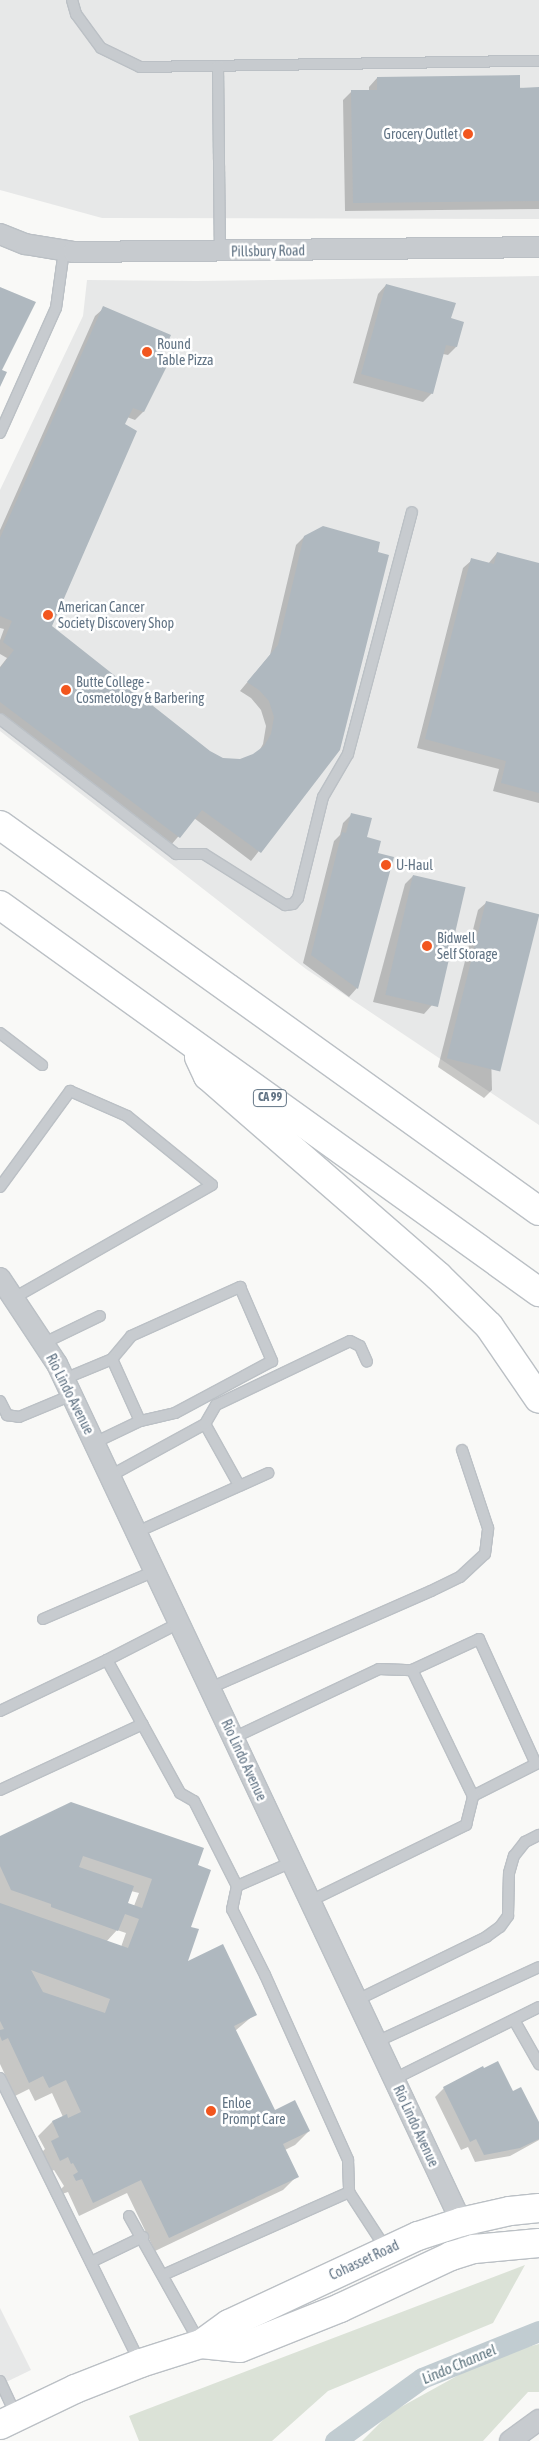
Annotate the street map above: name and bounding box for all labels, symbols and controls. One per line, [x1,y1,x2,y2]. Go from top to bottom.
place label: Grocery Outlet [384,126,458,142]
marker: Grocery Outlet [462,128,474,140]
street label: Pillsbury Road [231,242,305,260]
place label: Round Table Pizza [157,336,214,368]
marker: Round Table Pizza [141,346,153,358]
place label: American Cancer Society Discovery Shop [58,599,174,632]
marker: American Cancer Society Discovery Shop [42,609,54,621]
place label: Butte College - Cosmetology & Barbering [76,674,204,706]
marker: Butte College - Cosmetology & Barbering [60,684,72,696]
place label: U-Haul [396,857,433,873]
marker: U-Haul [380,859,392,871]
place label: Bidwell Self Storage [437,930,498,962]
marker: Bidwell Self Storage [421,940,433,952]
road number: CA 99 [252,1088,288,1108]
street label: Rio Lindo Avenue [43,1351,97,1437]
street label: Rio Lindo Avenue [218,1717,270,1803]
street label: Rio Lindo Avenue [390,2083,442,2169]
place label: Enloe Prompt Care [222,2095,286,2128]
marker: Enloe Prompt Care [204,2104,218,2118]
street label: Cohasset Road [326,2237,402,2283]
water label: Lindo Channel [419,2340,499,2388]

